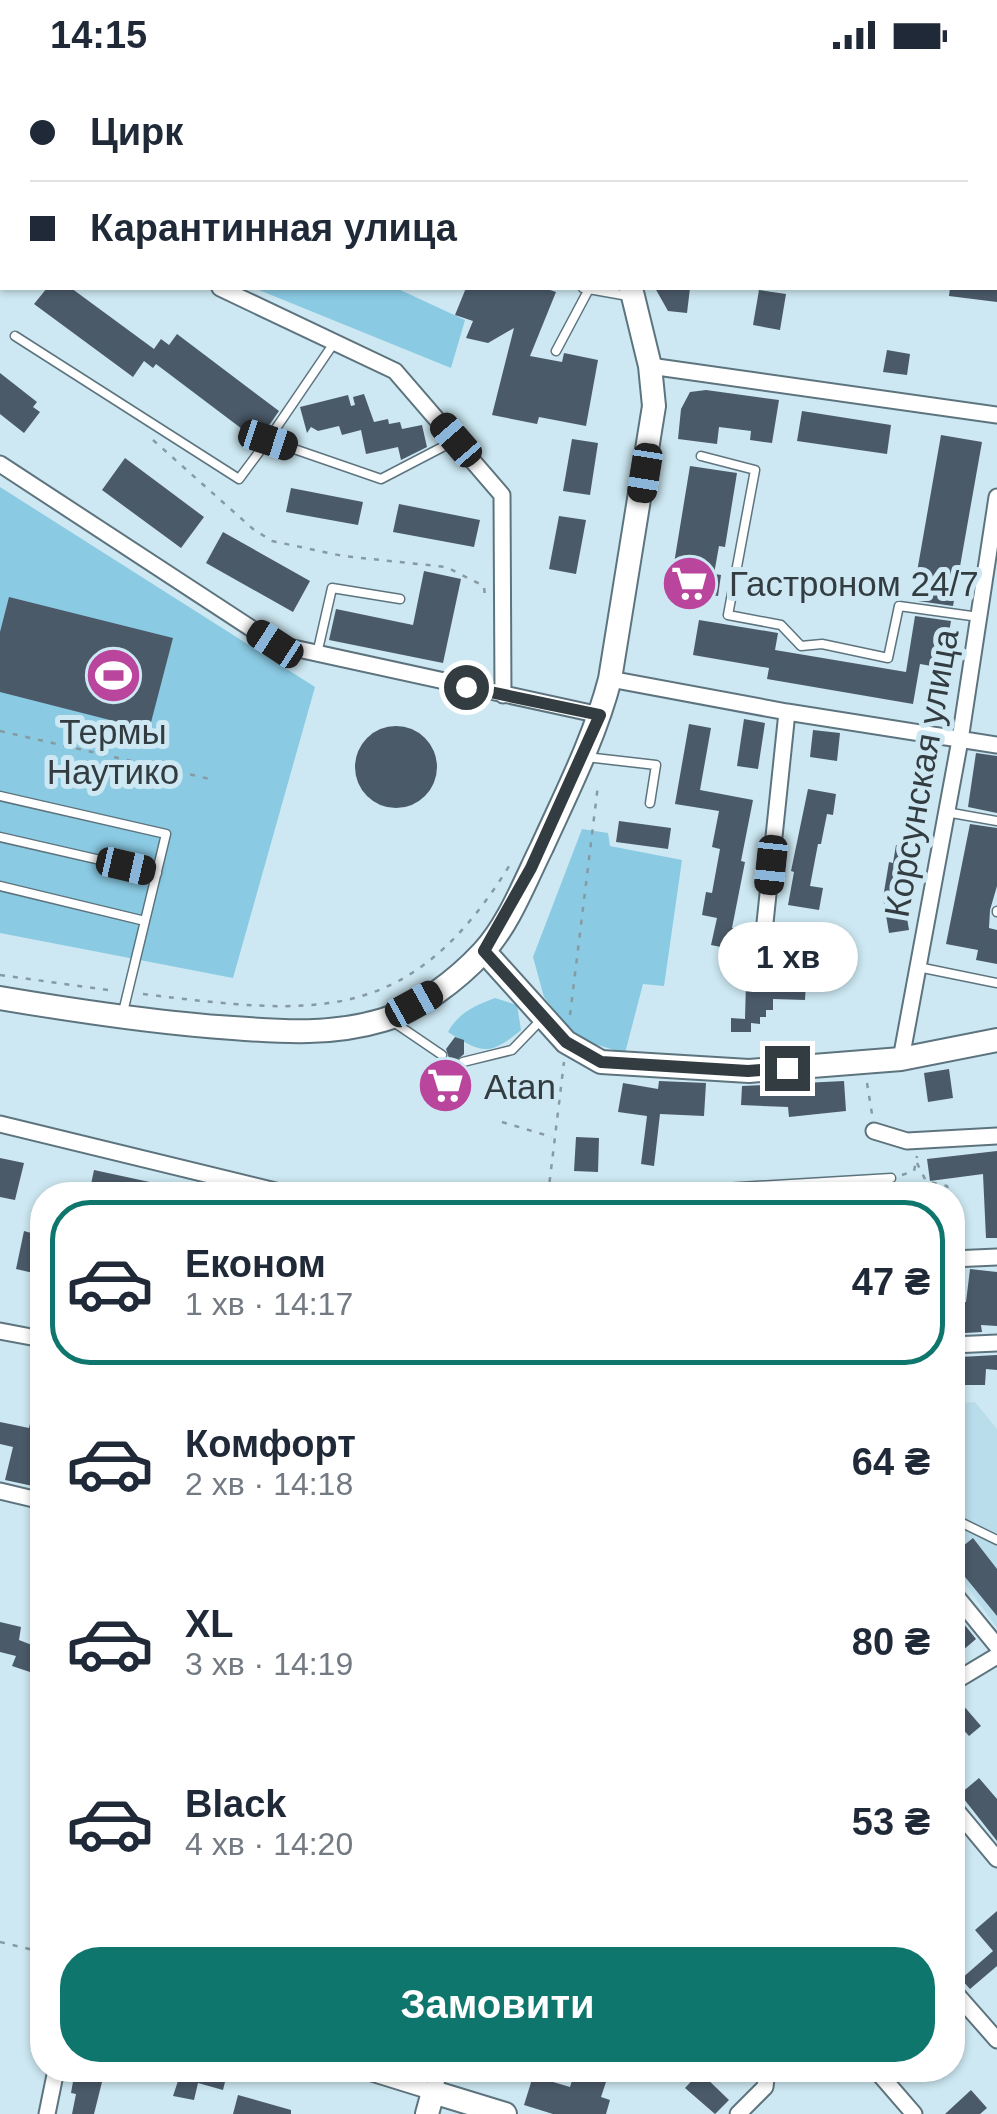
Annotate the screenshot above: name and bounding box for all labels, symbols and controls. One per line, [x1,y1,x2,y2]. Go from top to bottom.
text: 14:15 [50,14,147,56]
text: Цирк [90,111,183,153]
text: Карантинная улица [90,207,457,249]
car [425,408,487,472]
car [235,416,301,464]
car [625,441,665,505]
supermarket icon: Гастроном 24/7 [660,553,720,613]
place label: Гастроном 24/7 [729,564,979,603]
car [242,615,308,673]
street label: Корсунская улица [876,626,966,920]
sports icon: Термы Наутико [83,645,143,705]
route start [444,665,489,710]
place label: Термы Наутико [47,712,179,791]
car [753,834,789,896]
car [93,845,159,887]
callout: 1 хв [717,923,857,993]
text: 1 хв [756,939,820,975]
car [380,976,448,1032]
route end [765,1046,810,1091]
supermarket icon: Atan [415,1056,475,1116]
place label: Atan [484,1067,556,1106]
icon: car [65,1238,155,1328]
text: Економ [185,1243,326,1285]
text: 47 ₴ [852,1261,930,1303]
text: 1 хв · 14:17 [185,1286,353,1322]
icon: car [65,1418,155,1508]
text: Комфорт [185,1423,356,1465]
text: 64 ₴ [852,1441,930,1483]
text: 2 хв · 14:18 [185,1466,353,1502]
icon: car [65,1598,155,1688]
text: XL [185,1603,234,1645]
text: 80 ₴ [852,1621,930,1663]
text: 3 хв · 14:19 [185,1646,353,1682]
icon: car [65,1778,155,1868]
text: Black [185,1783,286,1825]
text: 53 ₴ [852,1801,930,1843]
text: 4 хв · 14:20 [185,1826,353,1862]
button: Замовити [60,1947,935,2062]

